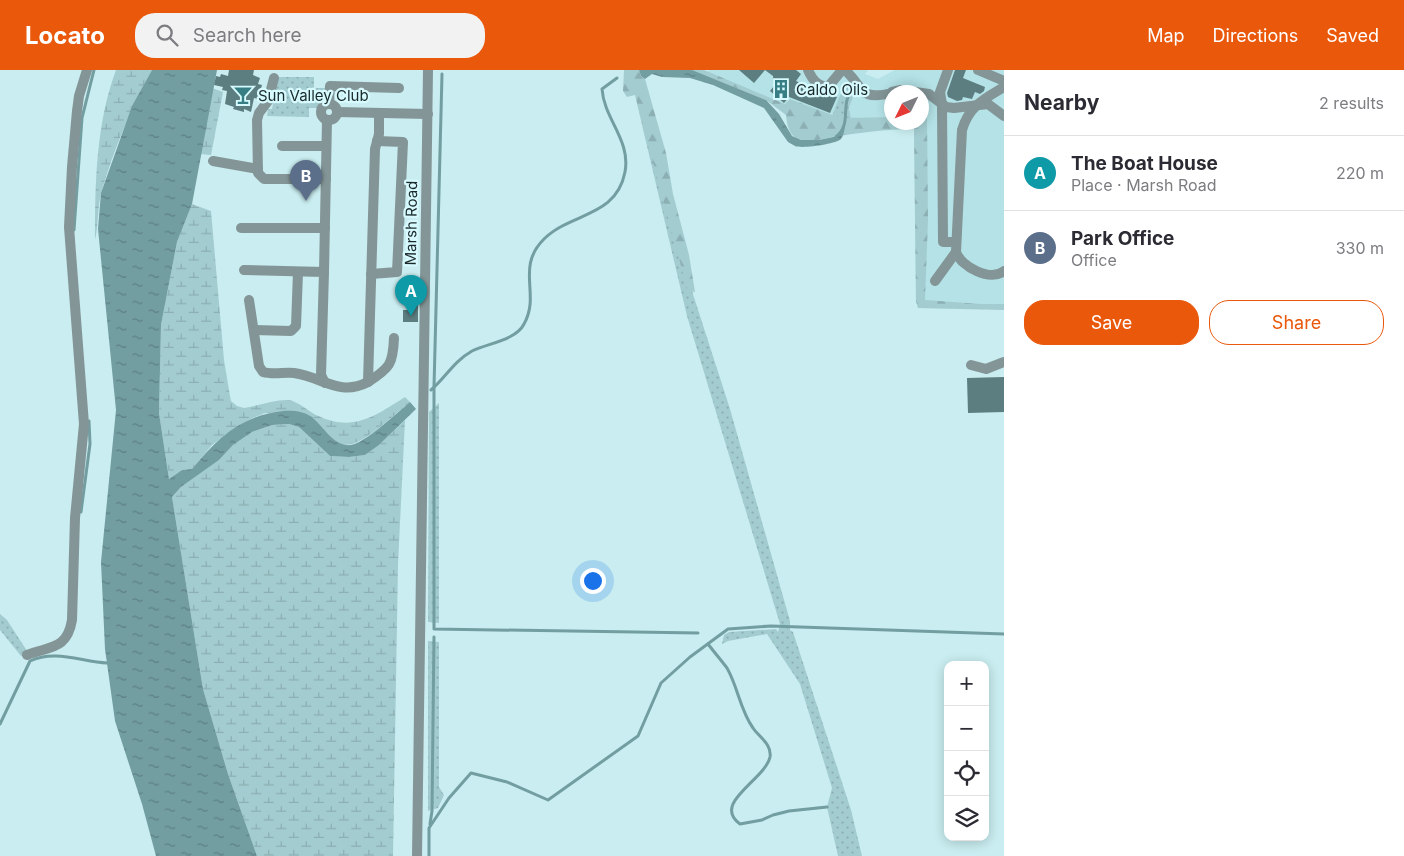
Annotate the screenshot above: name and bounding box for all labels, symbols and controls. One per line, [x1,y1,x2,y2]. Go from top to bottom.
search box [135,13,485,58]
text: Locato [25,21,105,50]
icon: search [153,21,181,49]
text: Search here [193,24,301,47]
text: Map [1147,25,1185,46]
text: Directions [1213,25,1298,46]
text: Saved [1326,25,1379,46]
building icon: Caldo Oils [770,78,792,100]
place label: Caldo Oils [796,80,868,99]
bar icon: Sun Valley Club [232,84,254,106]
north arrow [884,85,929,130]
place label: Sun Valley Club [258,86,369,105]
text: Nearby [1024,90,1099,115]
text: 2 results [1319,93,1384,113]
text: The Boat House [1071,152,1218,175]
pin: B [290,160,322,201]
text: A [1034,163,1046,183]
text: 220 m [1336,163,1384,183]
text: Place · Marsh Road [1071,175,1217,195]
street label: Marsh Road [401,180,421,266]
text: Park Office [1071,227,1174,250]
text: B [1035,238,1045,258]
text: 330 m [1336,238,1384,258]
text: Office [1071,250,1117,270]
pin: A [395,275,427,316]
button: Save [1024,300,1199,345]
button: Share [1209,300,1384,345]
your location [580,568,606,594]
map controls [944,661,989,841]
button: + [944,661,989,706]
button: − [944,706,989,751]
button: locate [944,751,989,796]
button: layers [944,796,989,841]

